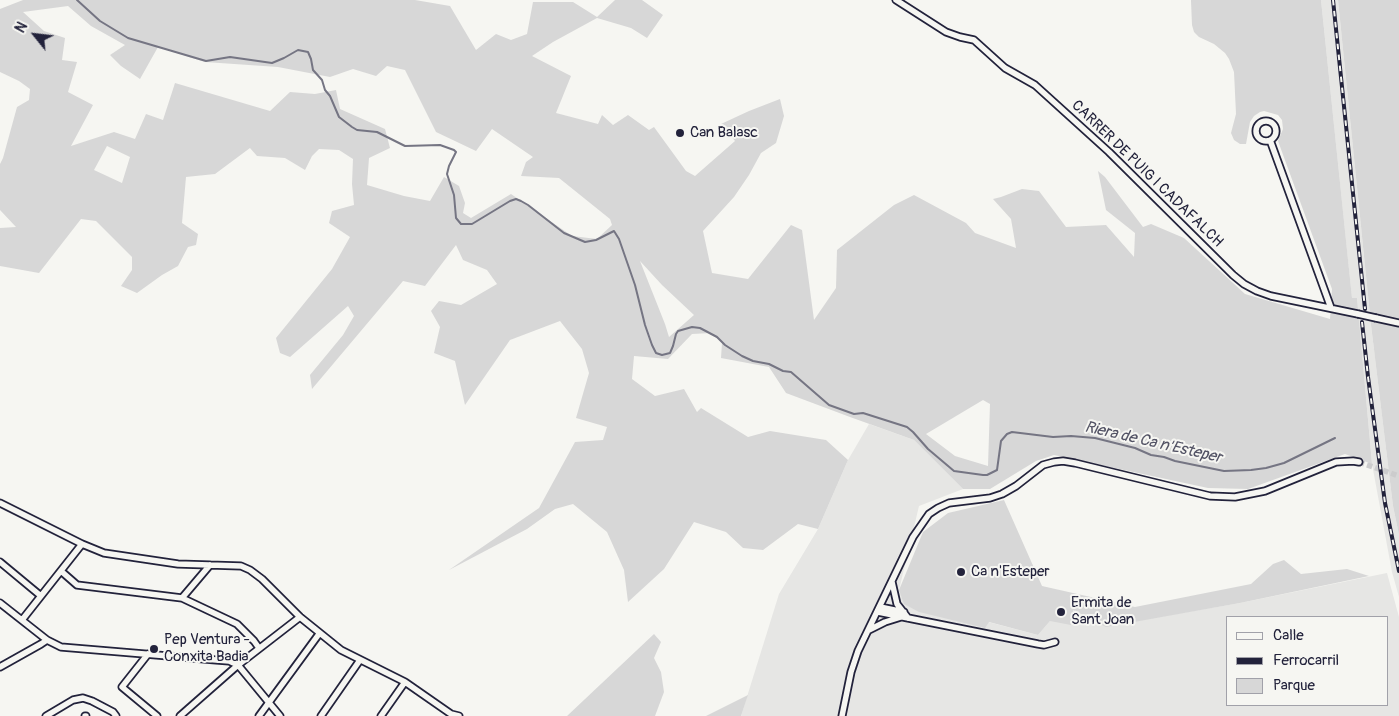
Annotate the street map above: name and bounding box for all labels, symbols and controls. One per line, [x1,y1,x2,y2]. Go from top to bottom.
north arrow [10,10,60,60]
text: N [12,19,31,36]
street label: CARRER DE PUIG I CADAFALCH [1067,97,1227,251]
place label: Can Balasc [690,124,758,142]
marker: Can Balasc [674,127,686,139]
water label: Riera de Ca n'Esteper [1083,418,1223,468]
place label: Ca n'Esteper [971,563,1050,581]
marker: Ca n'Esteper [955,566,967,578]
place label: Ermita de Sant Joan [1071,594,1134,629]
marker: Ermita de Sant Joan [1055,606,1067,618]
legend [1226,616,1389,706]
text: Calle [1273,626,1304,645]
place label: Pep Ventura - Conxita Badia [164,631,250,666]
marker: Pep Ventura - Conxita Badia [148,643,160,655]
text: Ferrocarril [1273,651,1339,670]
text: Parque [1273,676,1315,695]

